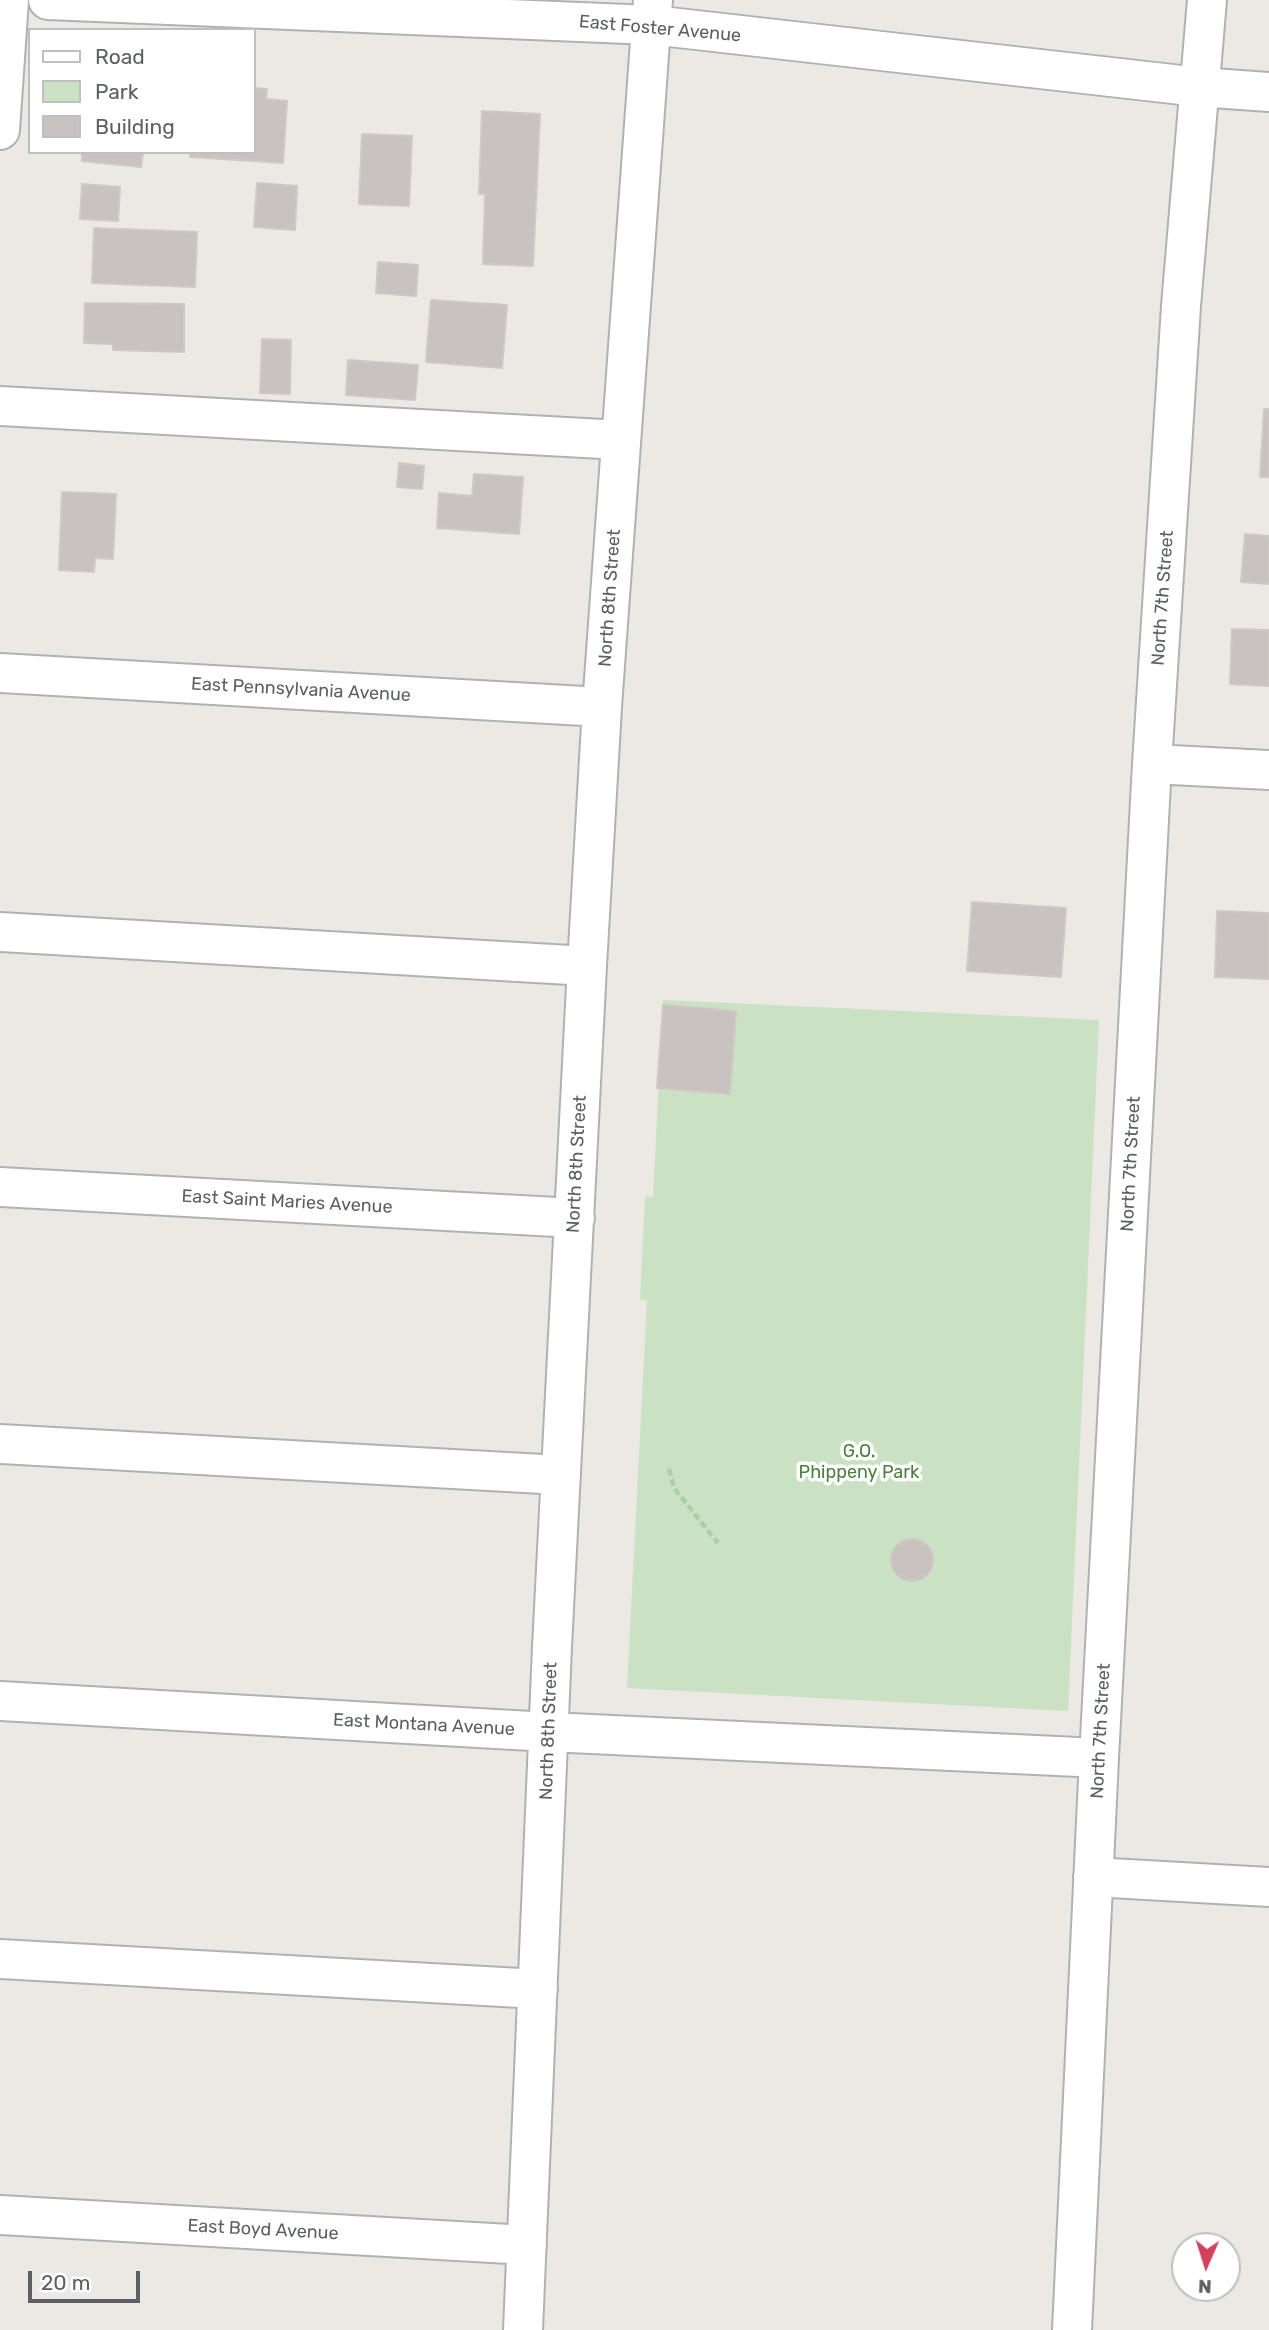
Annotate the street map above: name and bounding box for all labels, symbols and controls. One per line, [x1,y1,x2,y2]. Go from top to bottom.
street label: East Foster Avenue [578,11,742,47]
legend [28,28,256,154]
text: Road [95,44,145,69]
text: Park [95,79,139,104]
text: Building [95,114,175,139]
street label: North 8th Street [594,528,626,668]
street label: North 7th Street [1147,530,1179,666]
street label: East Pennsylvania Avenue [191,673,411,707]
street label: North 8th Street [563,1095,591,1233]
street label: North 7th Street [1117,1096,1145,1232]
street label: East Saint Maries Avenue [181,1186,393,1218]
park label: G.O. Phippeny Park [799,1441,919,1484]
street label: North 8th Street [536,1662,562,1800]
street label: North 7th Street [1087,1663,1115,1799]
street label: East Montana Avenue [332,1709,516,1741]
street label: East Boyd Avenue [187,2215,339,2245]
north arrow [1171,2232,1241,2302]
scale bar [32,2256,144,2300]
text: 20 m [41,2270,90,2295]
text: N [1198,2275,1212,2298]

